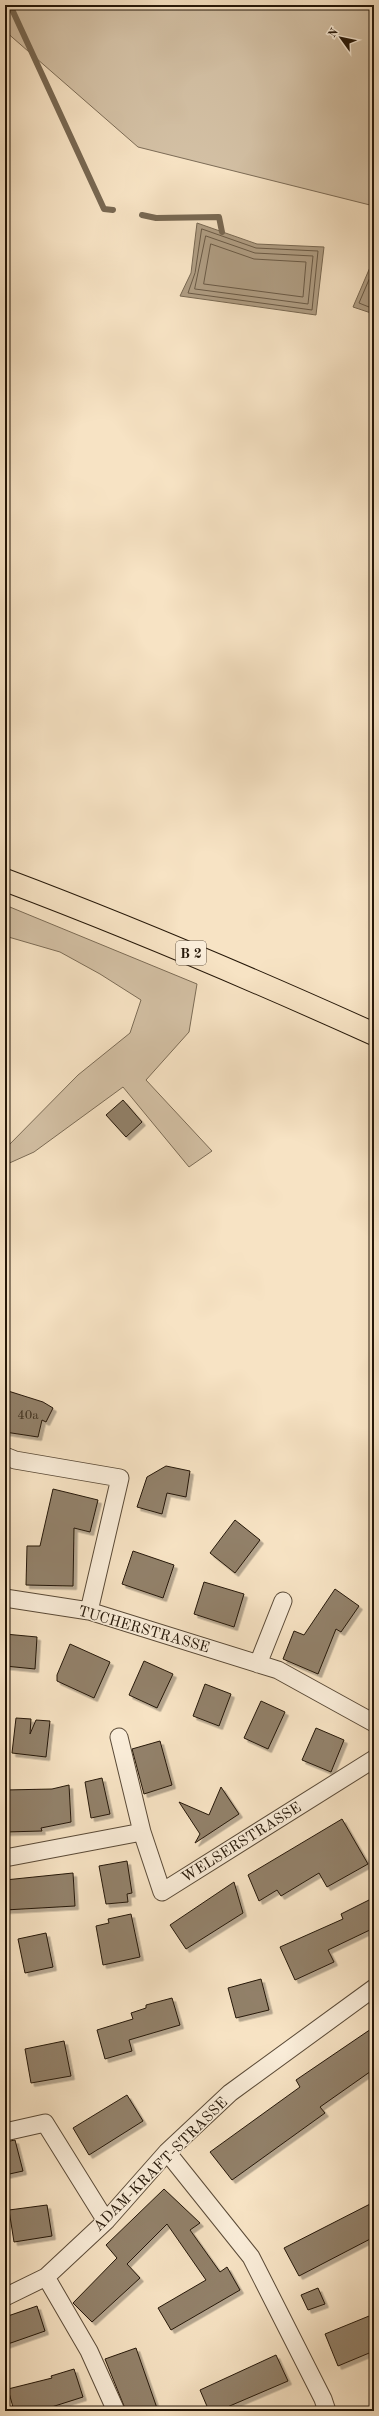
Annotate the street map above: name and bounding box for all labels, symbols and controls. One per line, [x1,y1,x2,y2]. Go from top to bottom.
north arrow [321,18,361,58]
text: N [327,26,341,40]
road number: B 2 [176,941,206,965]
house number: 40a [17,1409,39,1422]
street label: TUCHERSTRASSE [76,1604,211,1656]
street label: WELSERSTRASSE [179,1800,304,1886]
street label: ADAM-KRAFT-STRASSE [91,2095,231,2235]

